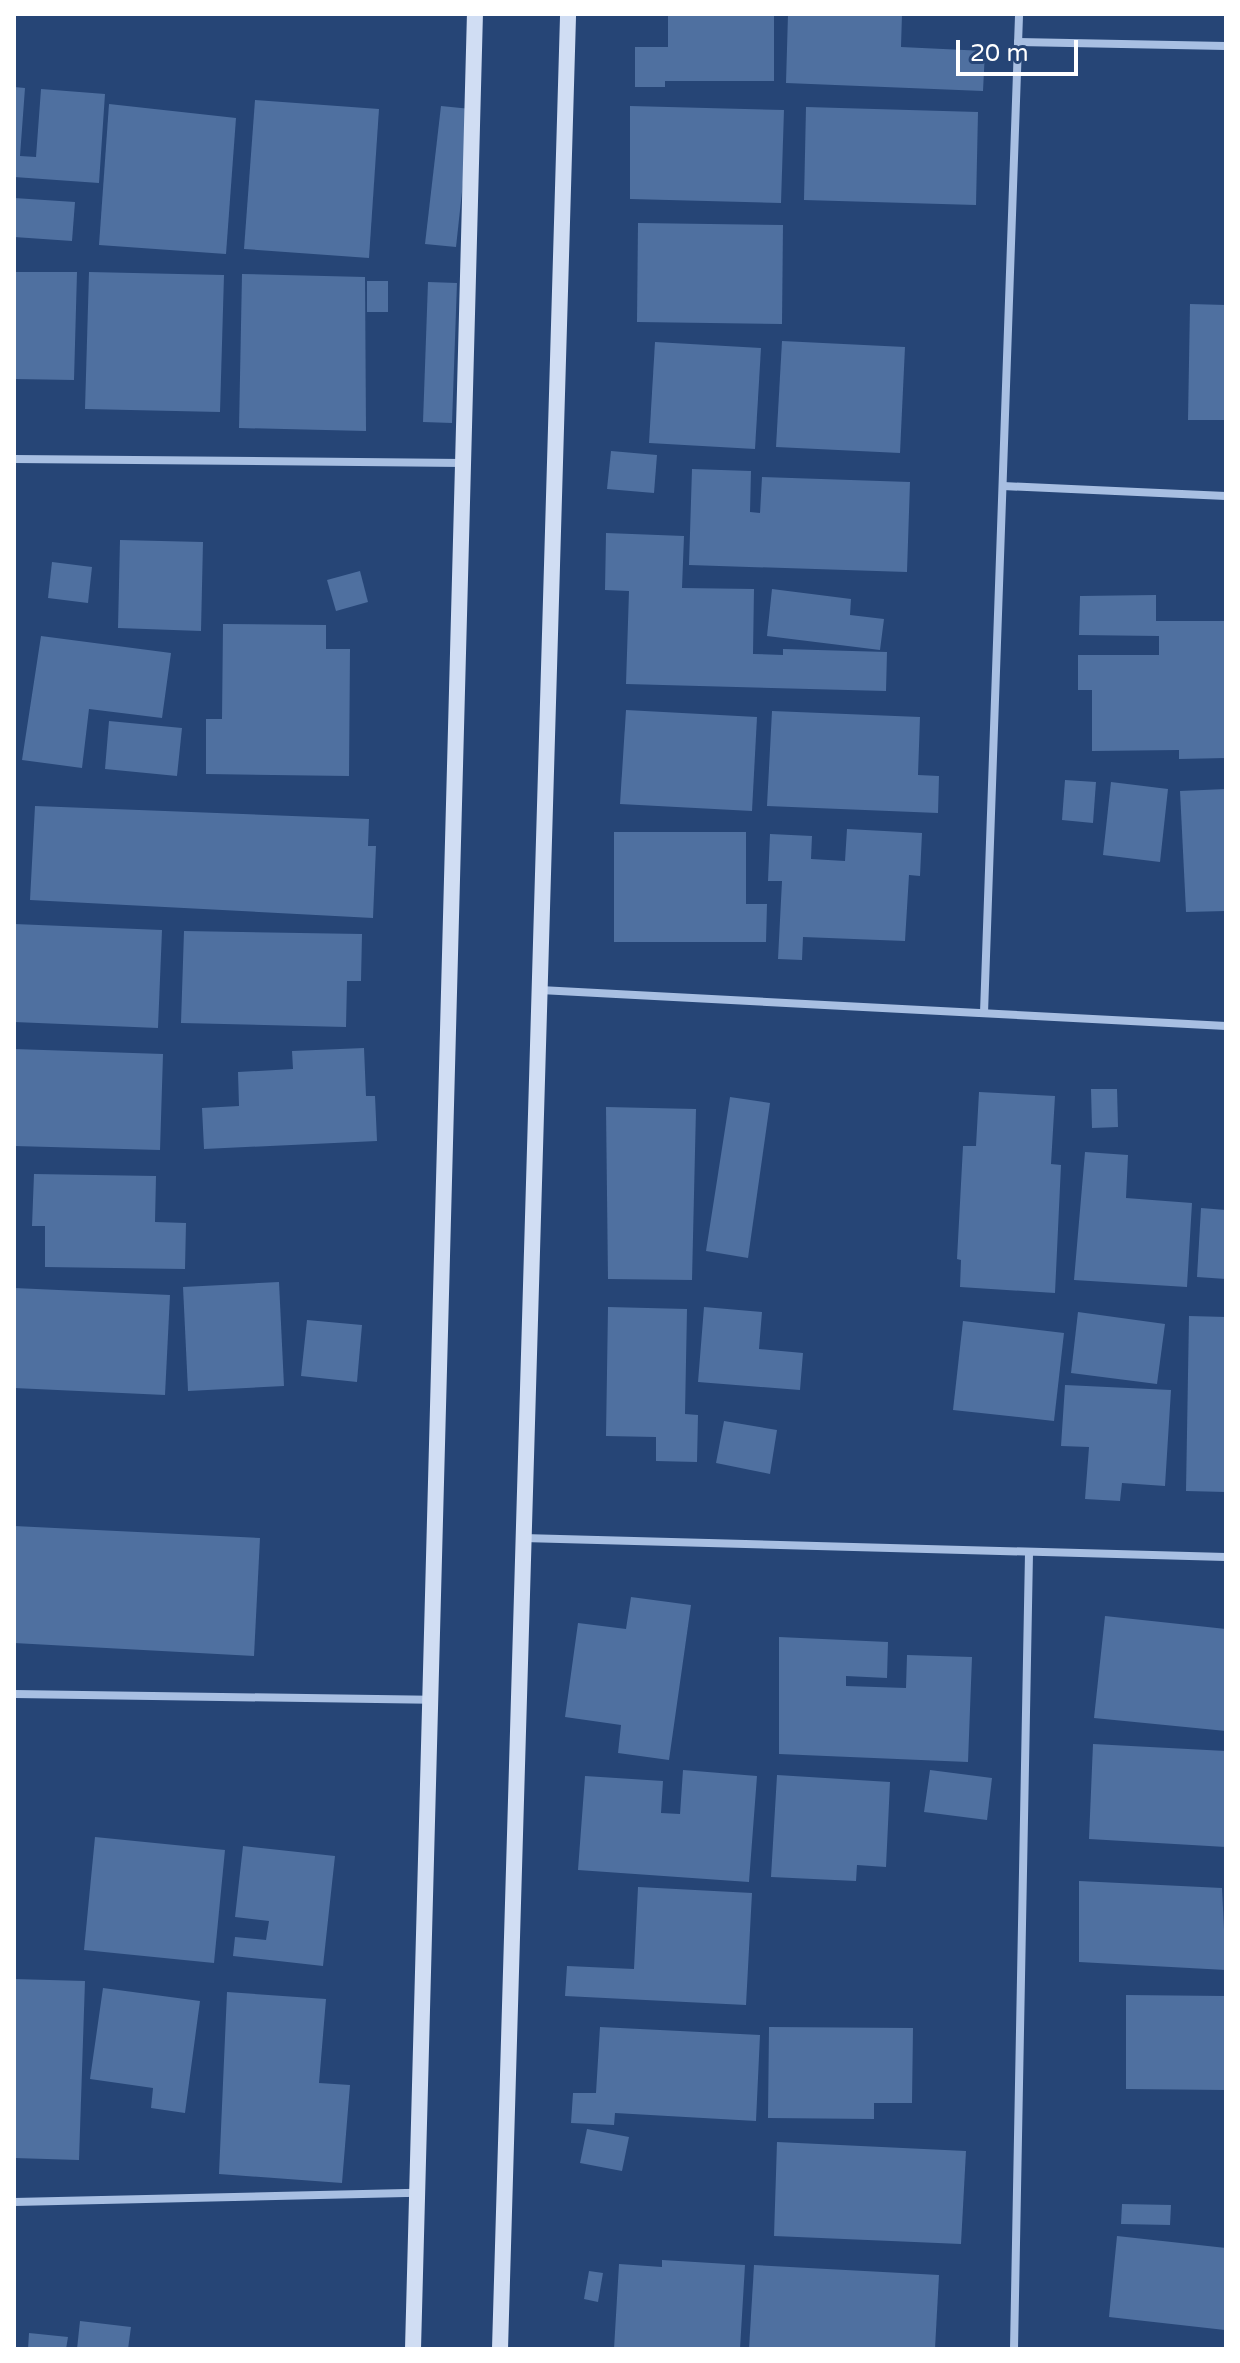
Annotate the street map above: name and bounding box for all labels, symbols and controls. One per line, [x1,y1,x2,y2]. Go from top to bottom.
scale bar [960,24,1082,74]
text: 20 m [970,39,1028,68]

